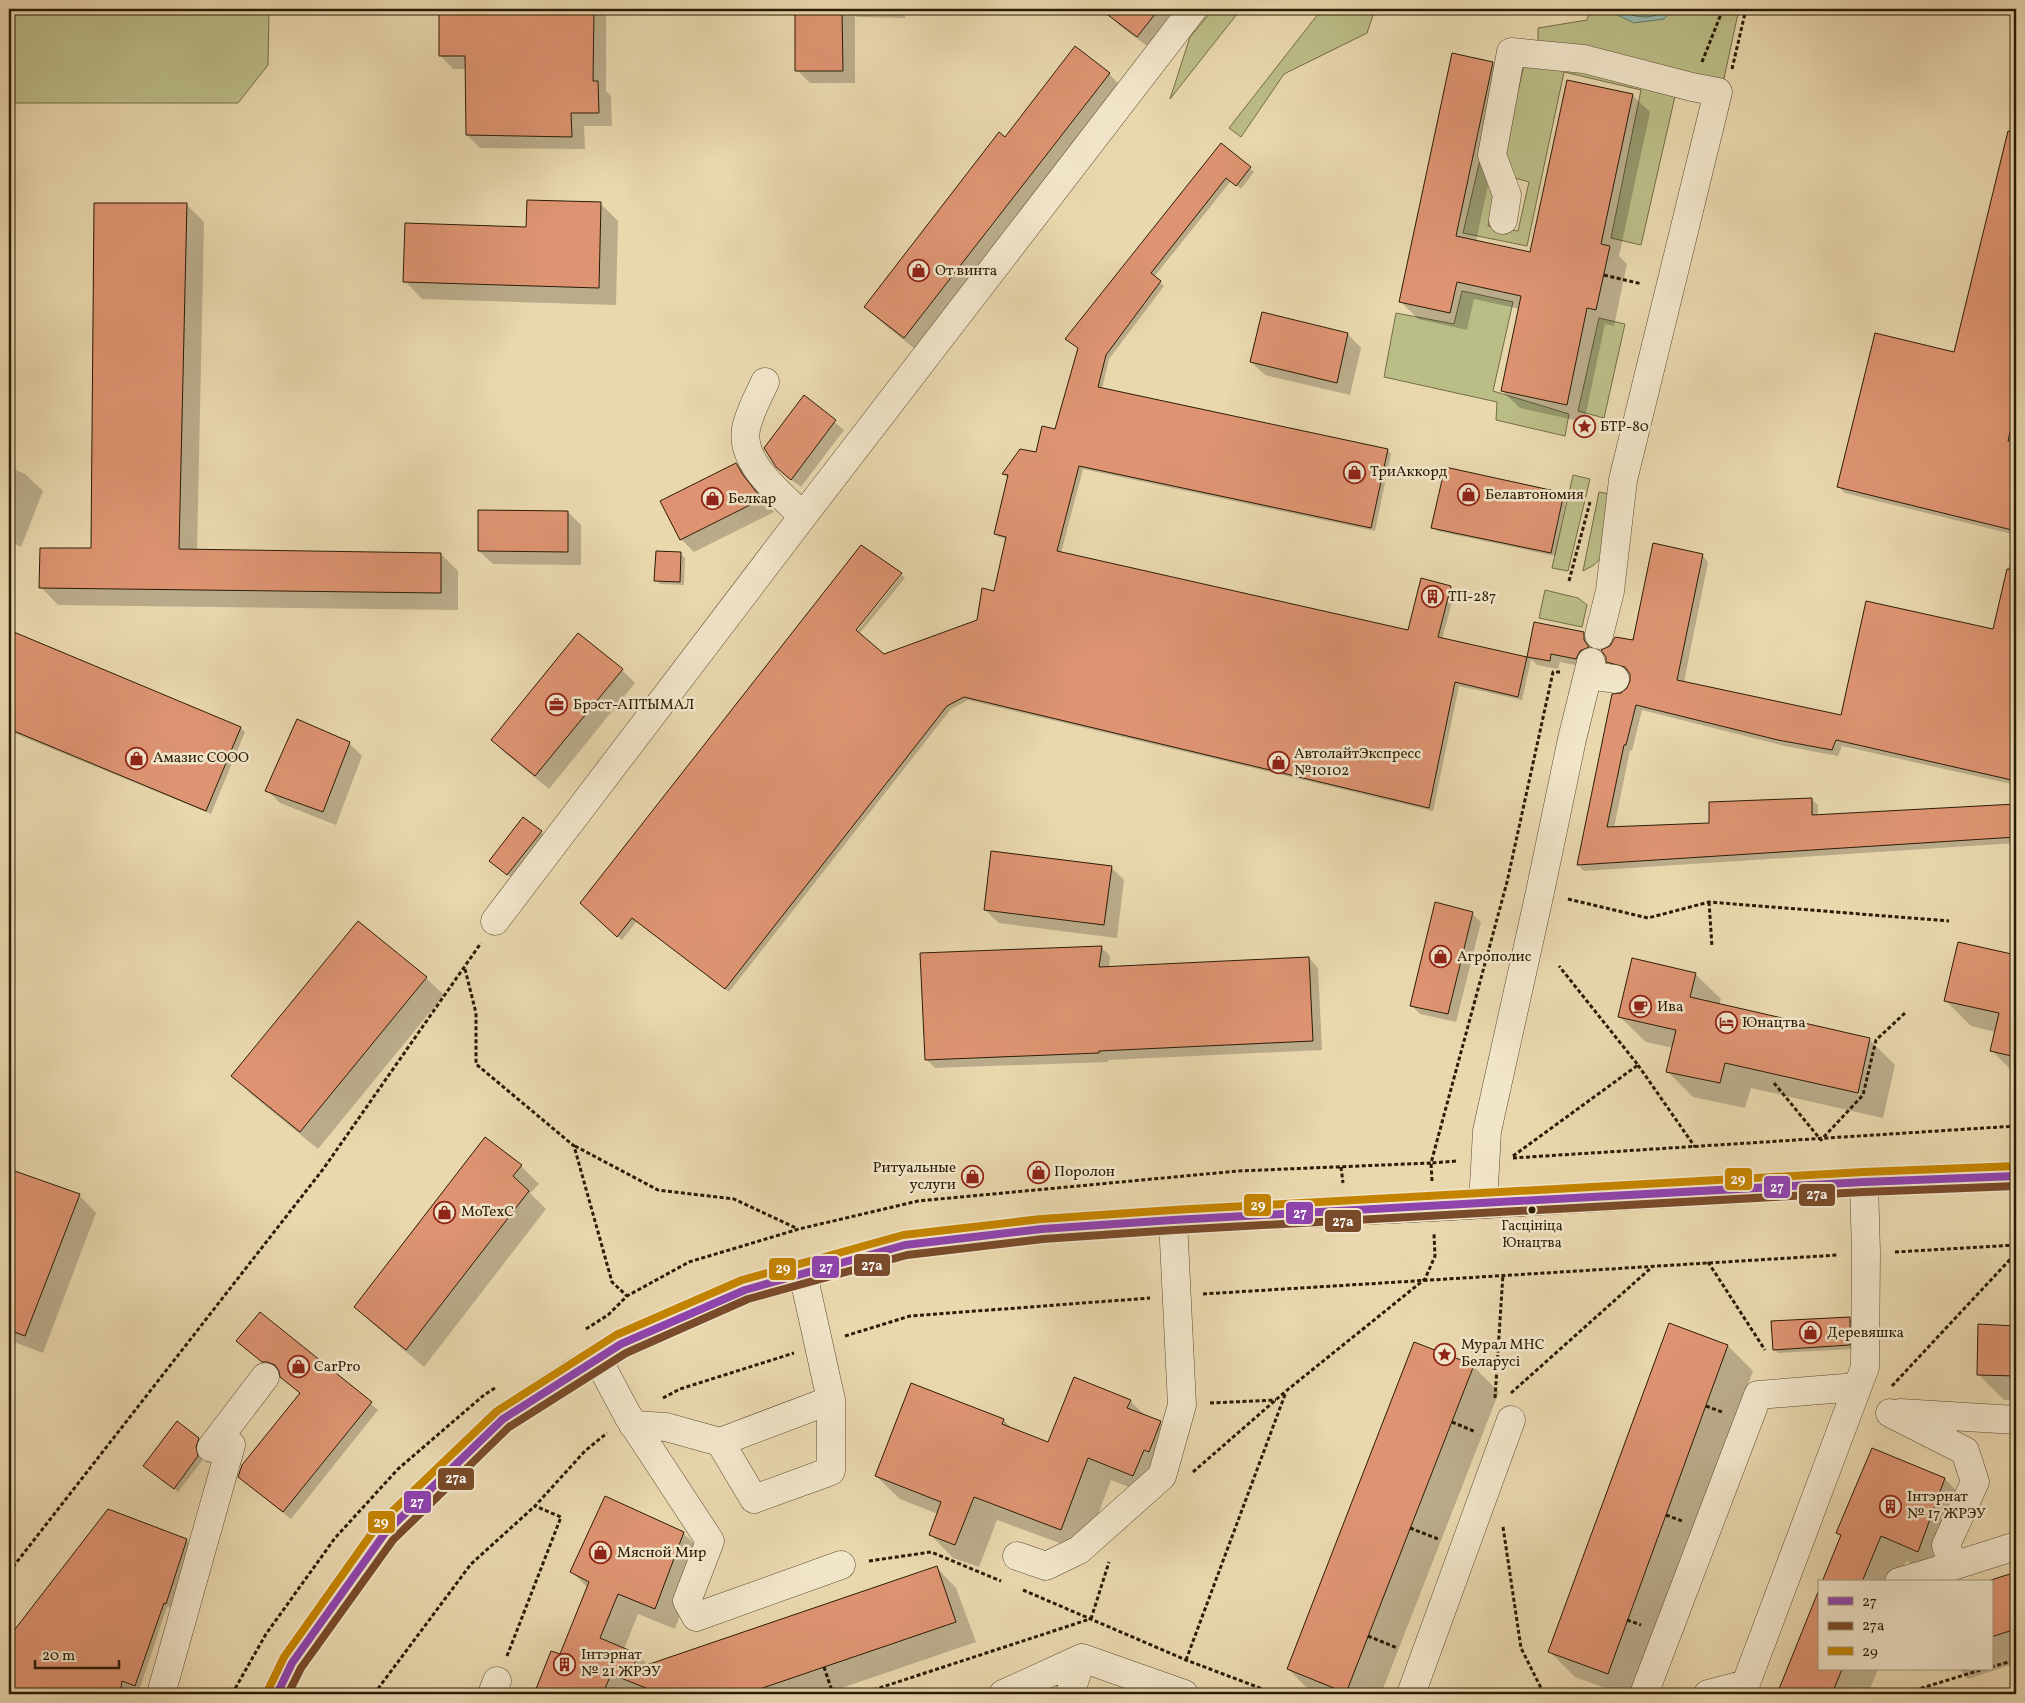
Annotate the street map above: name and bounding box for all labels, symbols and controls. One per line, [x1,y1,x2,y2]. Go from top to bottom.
shop icon: От винта [907,259,931,283]
place label: От винта [935,261,997,282]
place icon: БТР-80 [1572,415,1596,439]
place label: БТР-80 [1600,417,1649,438]
shop icon: ТриАккорд [1342,460,1366,484]
place label: ТриАккорд [1370,462,1448,483]
shop icon: Белавтономия [1457,483,1481,507]
place label: Белавтономия [1485,485,1584,506]
shop icon: Белкар [700,487,724,511]
place label: Белкар [728,489,776,510]
building icon: ТП-287 [1420,585,1444,609]
place label: ТП-287 [1448,587,1496,608]
office icon: Брэст-АПТЫМАЛ [545,693,569,717]
place label: Брэст-АПТЫМАЛ [573,695,694,716]
place label: АвтолайтЭкспресс №10102 [1294,744,1421,782]
shop icon: Амазис СООО [125,746,149,770]
place label: Амазис СООО [153,748,249,769]
shop icon: АвтолайтЭкспресс №10102 [1266,751,1290,775]
shop icon: Агрополис [1429,945,1453,969]
place label: Агрополис [1457,947,1532,968]
cafe icon: Ива [1629,995,1653,1019]
place label: Ива [1657,997,1683,1018]
hotel icon: Юнацтва [1714,1011,1738,1035]
place label: Юнацтва [1742,1013,1806,1034]
place label: Ритуальные услуги [873,1158,956,1196]
shop icon: Поролон [1026,1160,1050,1184]
place label: Поролон [1054,1162,1115,1183]
shop icon: Ритуальные услуги [960,1165,984,1189]
line badge: 29 [1724,1167,1753,1191]
text: 29 [1731,1171,1746,1190]
line badge: 27 [1763,1175,1791,1199]
text: 27 [1770,1179,1784,1198]
line badge: 27а [1798,1183,1836,1207]
text: 27а [1806,1186,1828,1205]
line badge: 29 [1243,1193,1272,1217]
text: 29 [1251,1197,1266,1216]
shop icon: MoTexC [433,1200,457,1224]
line badge: 27 [1285,1201,1314,1225]
place label: MoTexC [461,1202,514,1223]
text: 27 [1293,1205,1307,1224]
marker: Гасцініца Юнацтва [1527,1205,1537,1215]
line badge: 27а [1324,1209,1362,1233]
text: 27а [1332,1213,1354,1232]
place label: Гасцініца Юнацтва [1501,1217,1563,1253]
line badge: 27а [853,1253,891,1277]
line badge: 27 [811,1255,840,1279]
line badge: 29 [768,1257,797,1281]
text: 27а [861,1257,883,1276]
text: 27 [819,1259,833,1278]
text: 29 [776,1260,791,1279]
shop icon: Деревяшка [1799,1321,1823,1345]
place label: Деревяшка [1827,1323,1904,1344]
place label: Мурал МНС Беларусі [1461,1335,1545,1373]
place icon: Мурал МНС Беларусі [1433,1342,1457,1366]
shop icon: CarPro [286,1355,310,1379]
place label: CarPro [314,1357,361,1378]
line badge: 27а [437,1467,475,1491]
text: 27а [445,1470,467,1489]
place label: Інтэрнат № 17 ЖРЭУ [1907,1487,1986,1525]
line badge: 27 [403,1490,432,1514]
text: 27 [410,1494,424,1513]
building icon: Інтэрнат № 17 ЖРЭУ [1879,1494,1903,1518]
line badge: 29 [367,1510,396,1534]
text: 29 [374,1514,389,1533]
shop icon: Мясной Мир [589,1541,613,1565]
place label: Мясной Мир [617,1543,706,1564]
legend [1818,1580,1992,1670]
text: 27 [1862,1592,1877,1613]
text: 27а [1862,1616,1884,1637]
scale bar [35,1638,119,1670]
text: 29 [1862,1642,1878,1663]
place label: Інтэрнат № 21 ЖРЭУ [581,1645,661,1683]
text: 20 m [42,1646,75,1667]
building icon: Інтэрнат № 21 ЖРЭУ [553,1652,577,1676]

